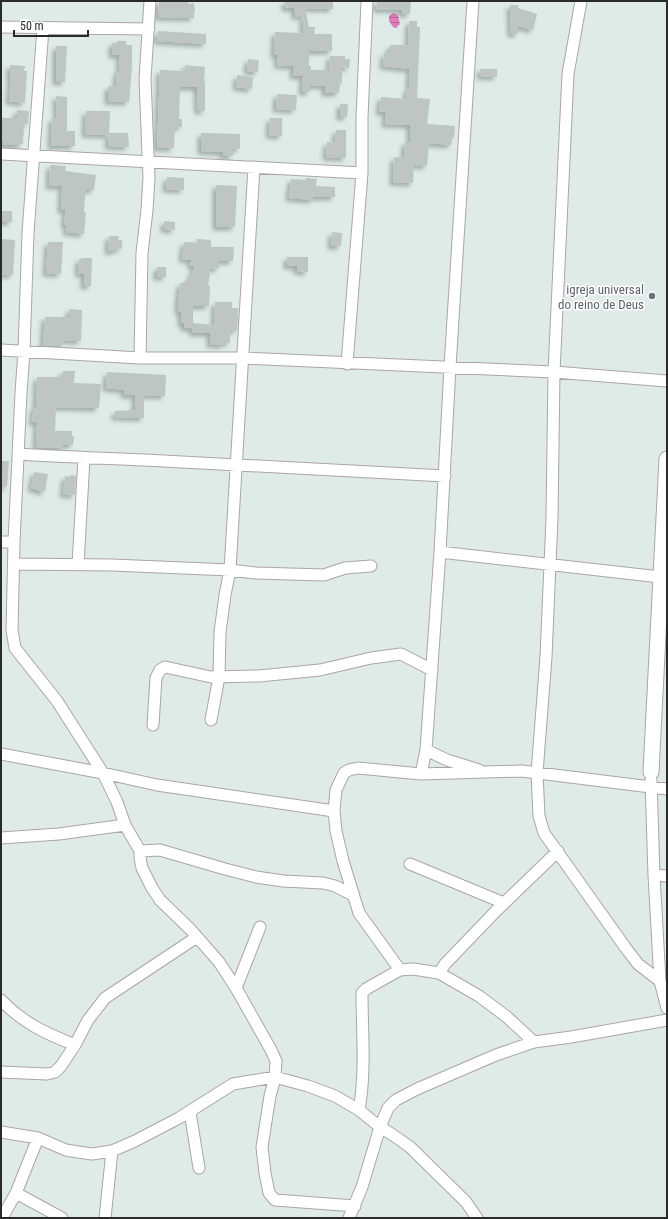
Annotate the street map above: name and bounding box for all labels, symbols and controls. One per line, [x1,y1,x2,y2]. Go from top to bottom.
scale bar [14,12,88,38]
text: 50 m [20,19,44,33]
place label: igreja universal do reino de Deus [558,282,644,312]
marker: igreja universal do reino de Deus [647,291,657,301]

